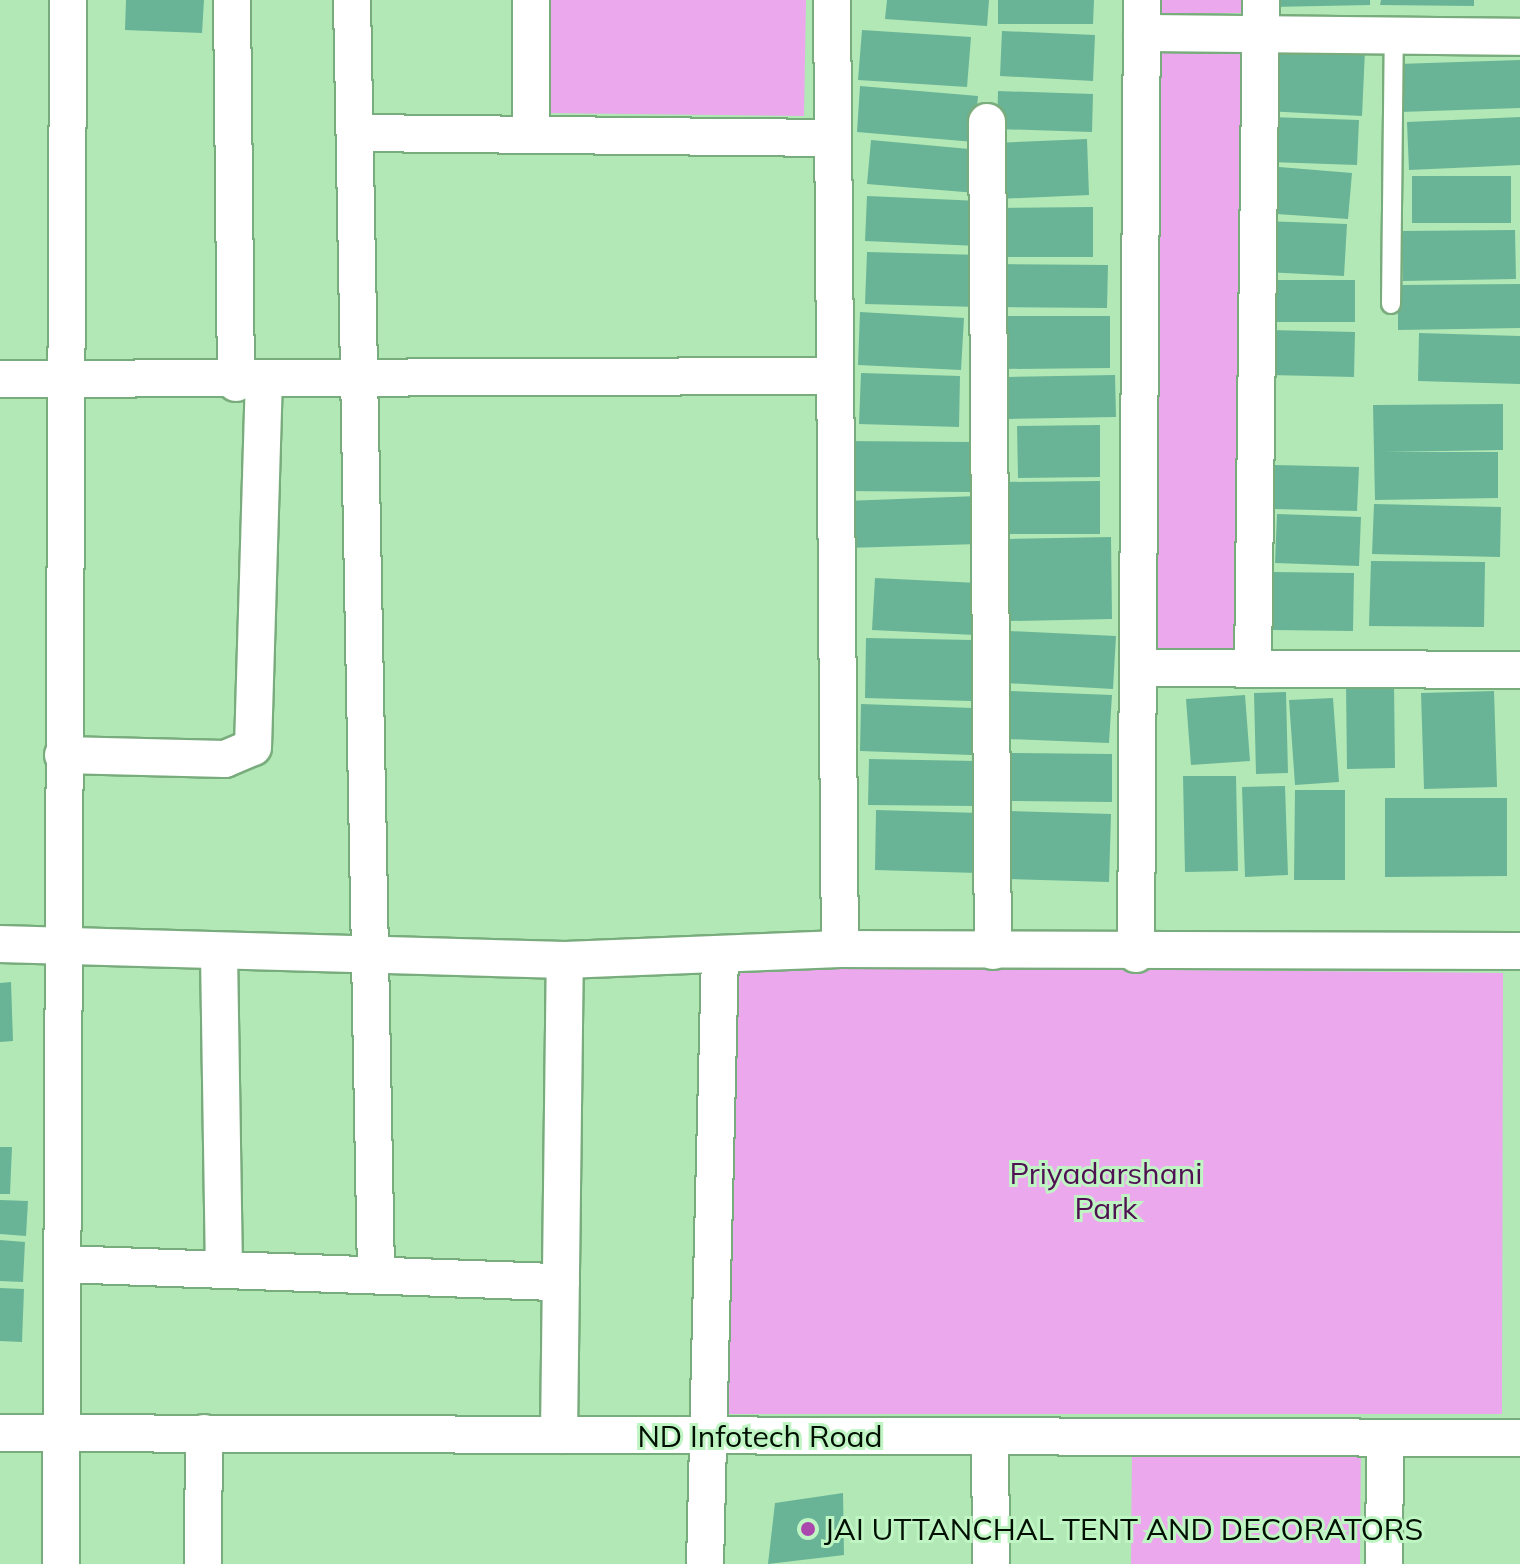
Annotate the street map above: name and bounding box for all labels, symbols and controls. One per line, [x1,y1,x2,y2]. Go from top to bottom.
park label: Priyadarshani Park [1010,1155,1202,1226]
street label: ND Infotech Road [637,1418,883,1454]
place label: JAI UTTANCHAL TENT AND DECORATORS [824,1511,1423,1547]
marker: JAI UTTANCHAL TENT AND DECORATORS [799,1520,817,1538]

